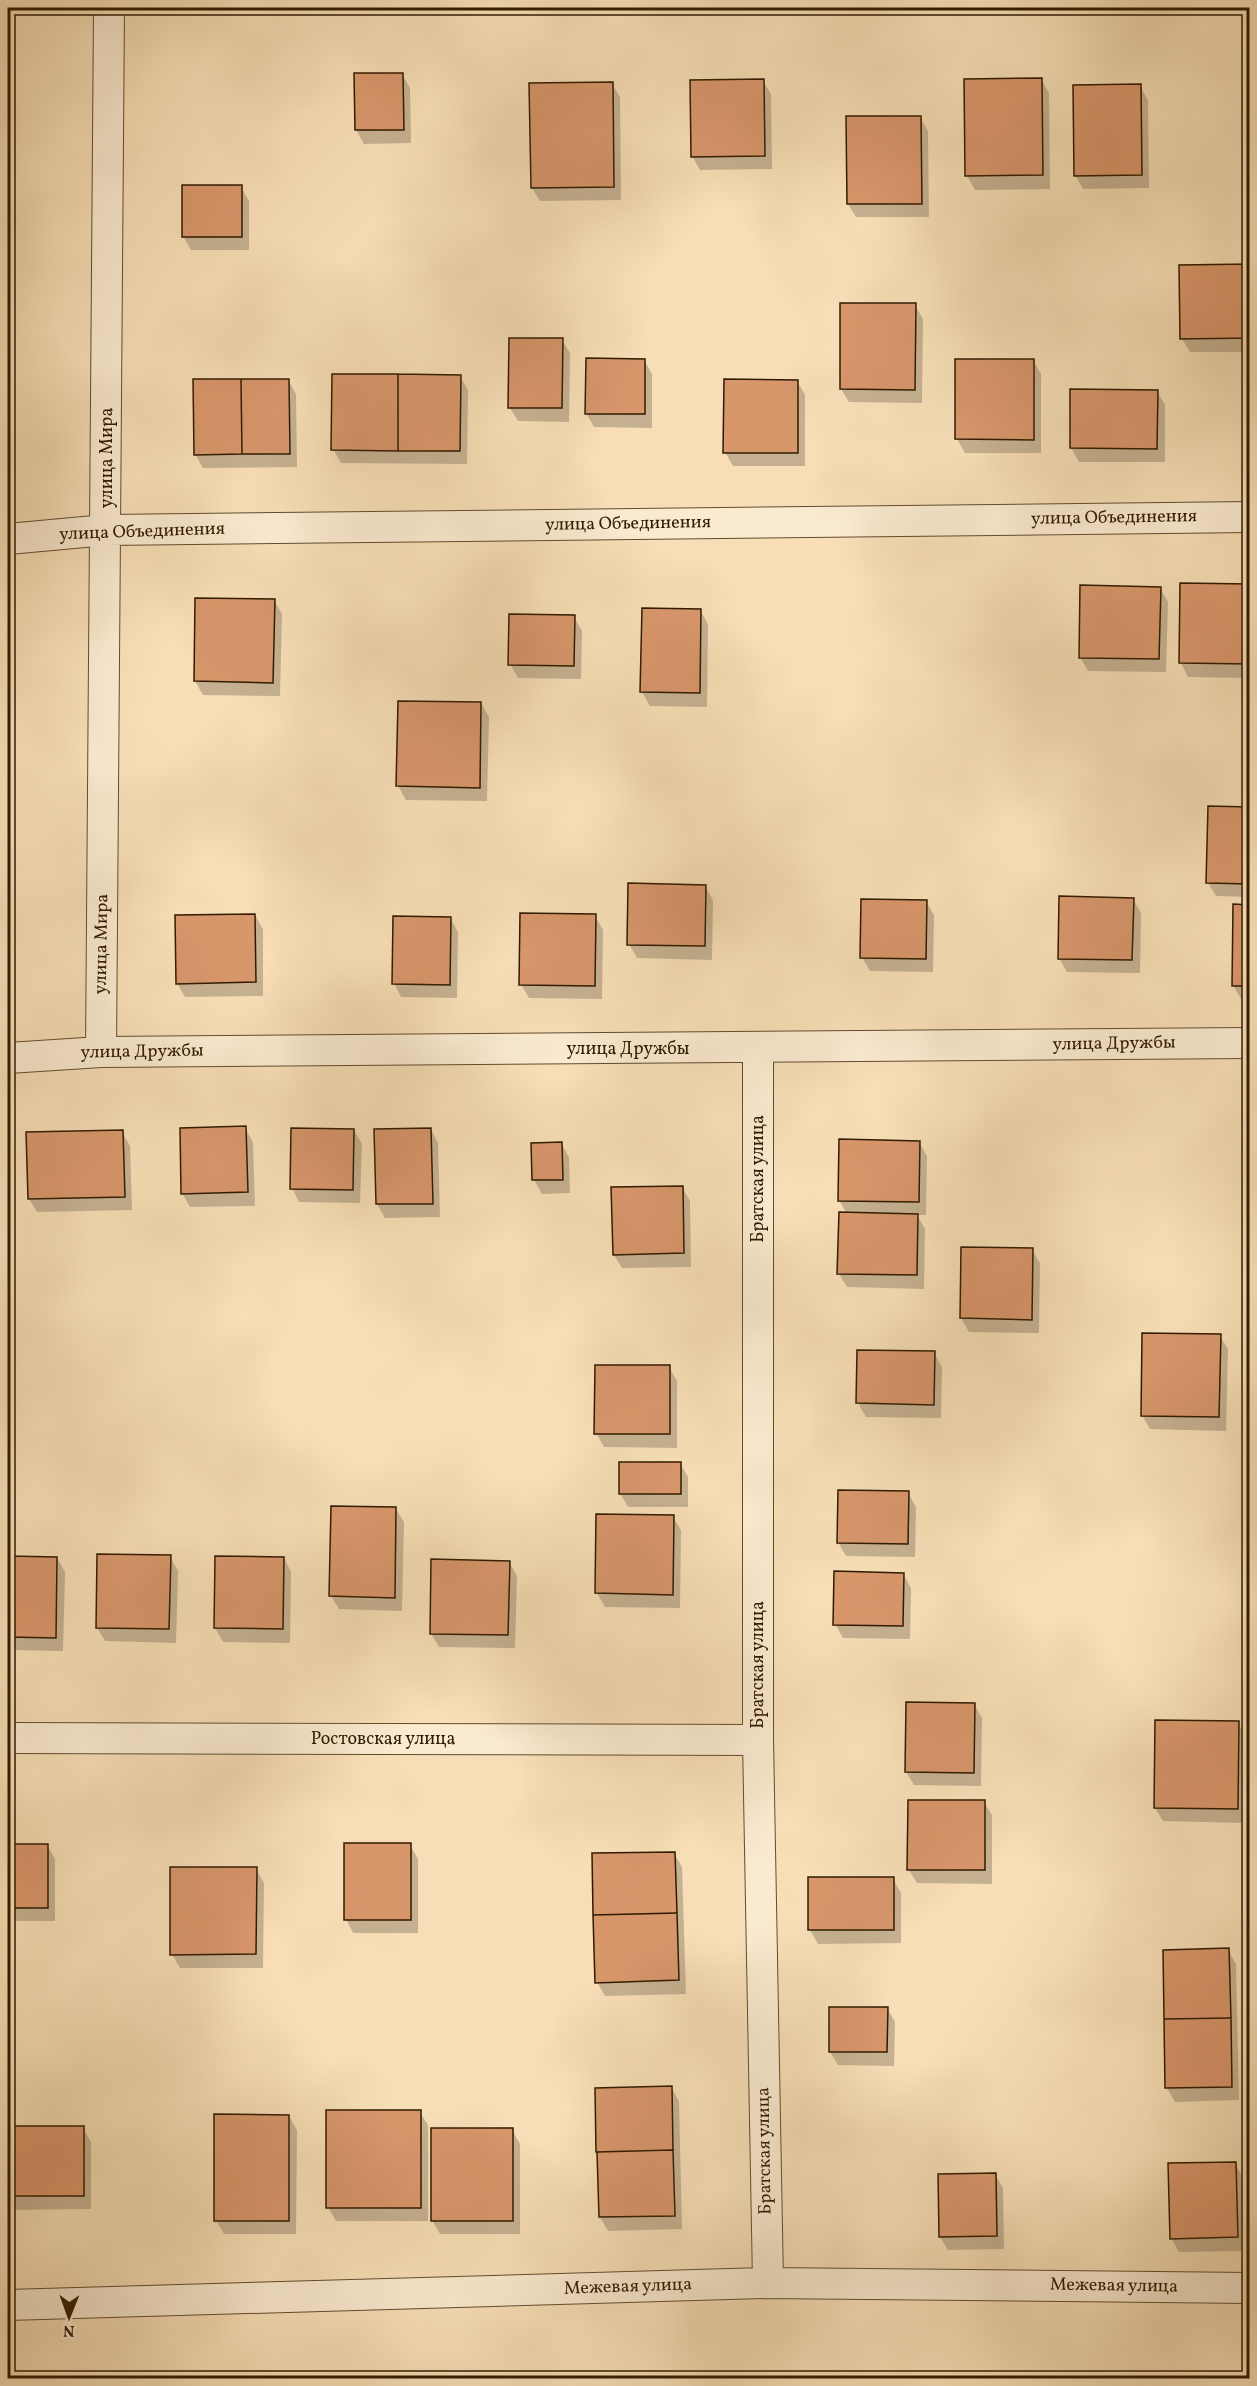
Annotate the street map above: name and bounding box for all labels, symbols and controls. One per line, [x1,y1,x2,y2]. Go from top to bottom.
street label: улица Мира [95,408,120,508]
street label: улица Объединения [1031,504,1197,532]
street label: улица Объединения [545,510,711,538]
street label: улица Объединения [59,517,225,547]
street label: улица Мира [89,893,115,995]
street label: улица Дружбы [1052,1030,1176,1058]
street label: улица Дружбы [566,1037,690,1062]
street label: улица Дружбы [80,1038,204,1066]
street label: Братская улица [746,1115,771,1243]
street label: Братская улица [746,1601,771,1729]
street label: Ростовская улица [311,1727,455,1752]
street label: Братская улица [751,2087,779,2215]
street label: Межевая улица [564,2272,692,2302]
street label: Межевая улица [1050,2272,1178,2300]
north arrow [39,2287,99,2347]
text: N [62,2319,75,2341]

